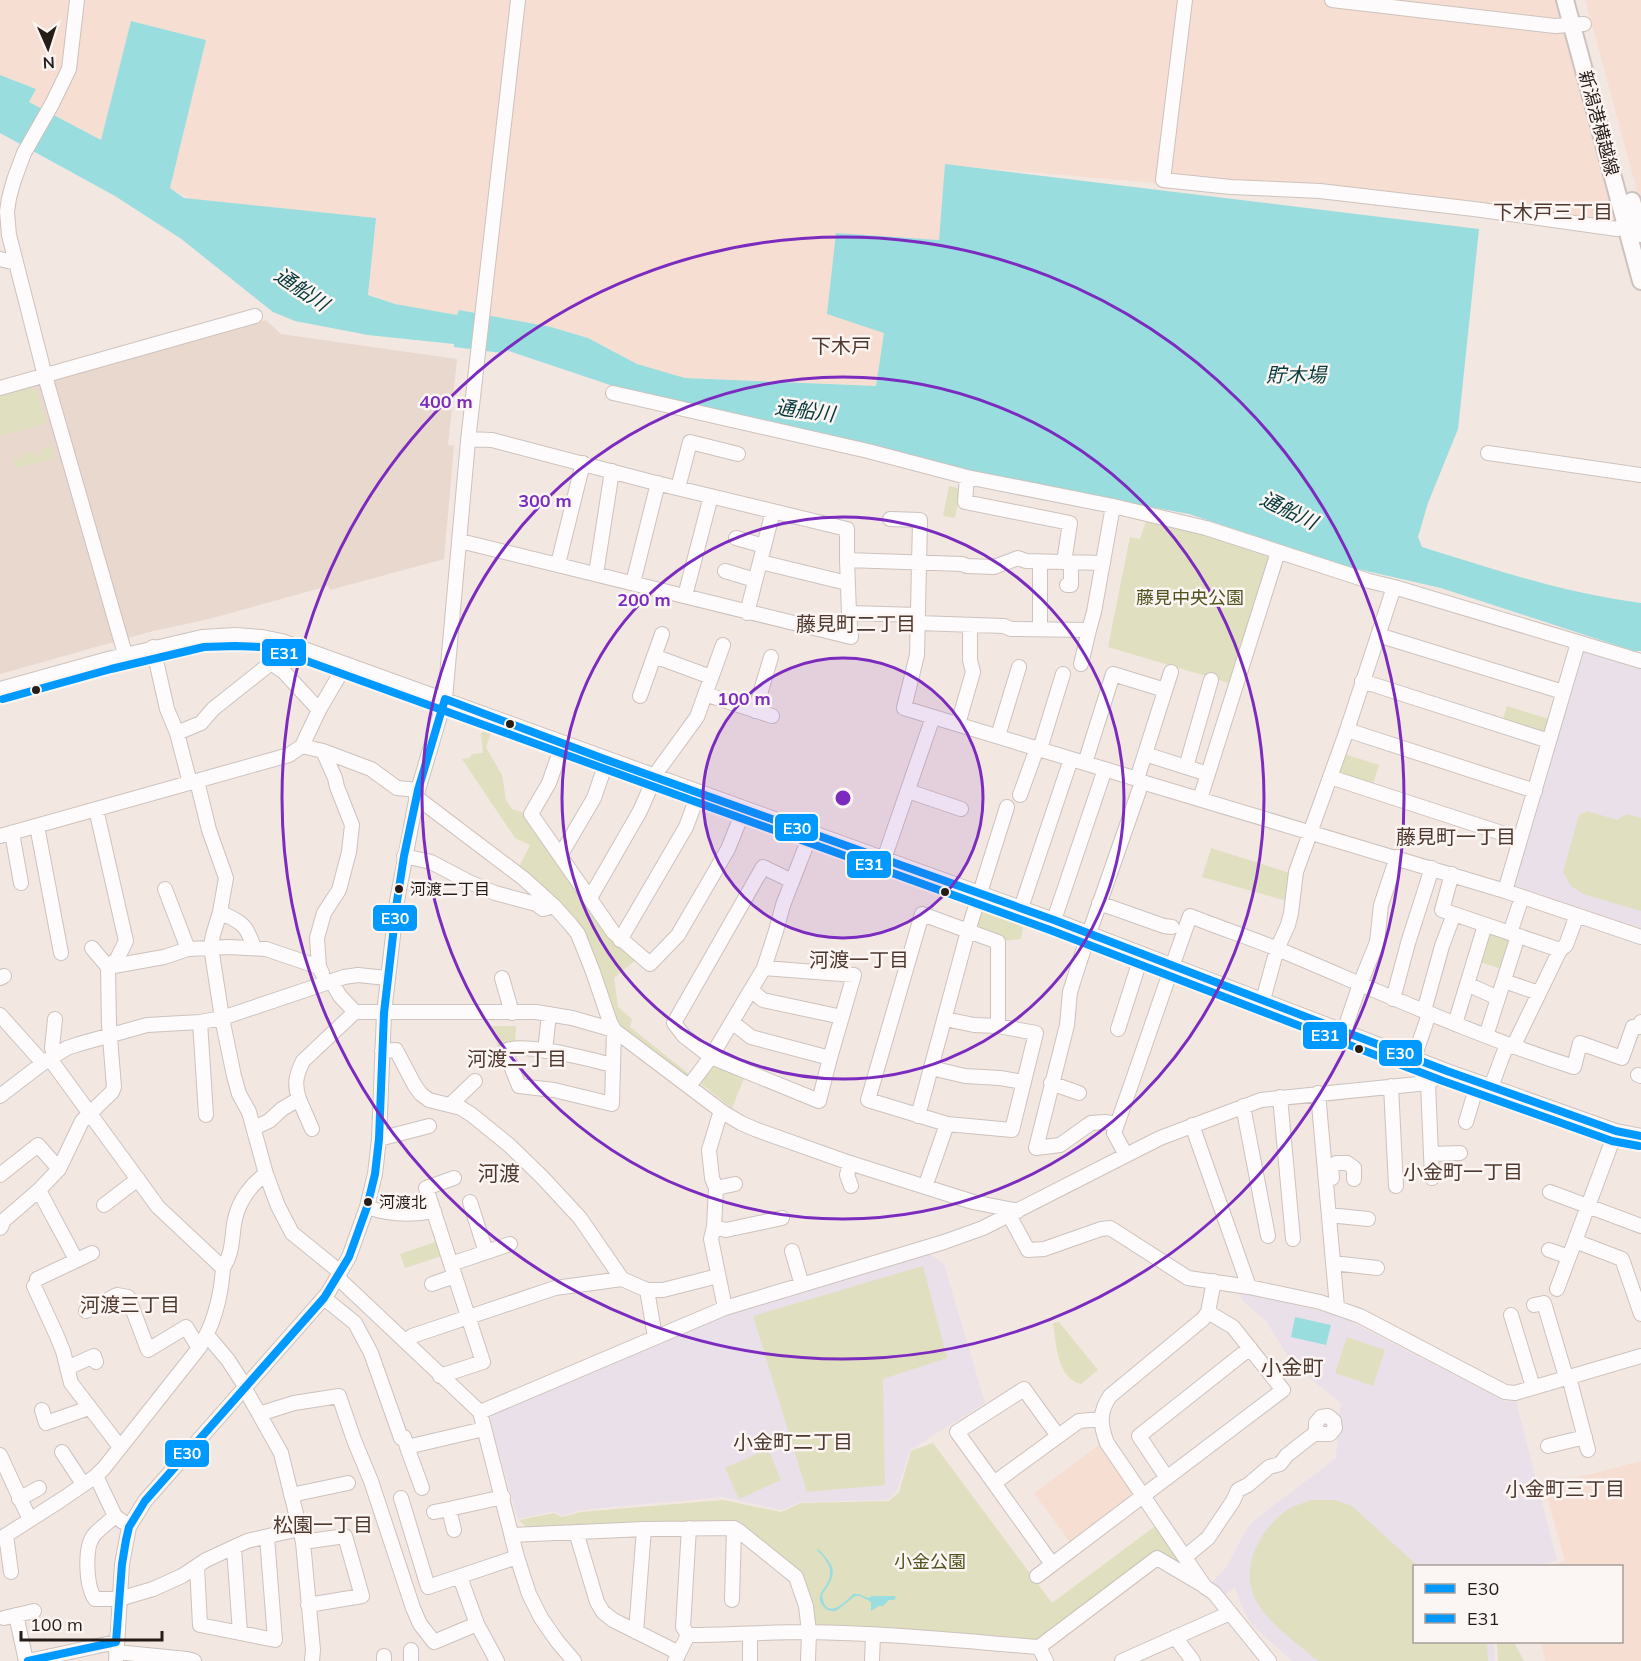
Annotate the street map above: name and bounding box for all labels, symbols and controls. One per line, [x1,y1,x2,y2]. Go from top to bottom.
north arrow [18,18,78,78]
text: N [42,53,55,73]
street label: 新潟港横越線 [1574,68,1624,178]
district label: 下木戸三丁目 [1493,199,1613,224]
water label: 通船川 [270,262,336,317]
district label: 下木戸 [811,333,871,358]
water label: 貯木場 [1266,362,1328,387]
text: 400 m [419,390,473,413]
water label: 通船川 [774,394,838,426]
water label: 通船川 [1257,486,1323,535]
text: 300 m [518,489,572,512]
park label: 藤見中央公園 [1136,586,1244,609]
text: 200 m [617,588,671,611]
district label: 藤見町二丁目 [796,611,916,636]
line badge: E31 [261,638,307,667]
text: E31 [270,643,298,663]
unlabelled marker [30,684,42,696]
text: 100 m [717,687,771,710]
unlabelled marker [504,718,516,730]
centre of rings [833,788,853,808]
line badge: E30 [774,813,819,842]
text: E30 [783,818,811,838]
district label: 藤見町一丁目 [1396,824,1516,849]
line badge: E31 [846,850,892,879]
text: E31 [855,854,883,874]
place label: 河渡二丁目 [410,879,490,899]
marker: 河渡二丁目 [393,883,405,895]
unlabelled marker [939,886,951,898]
line badge: E30 [372,904,418,932]
text: E30 [381,908,409,928]
district label: 河渡一丁目 [809,947,909,972]
line badge: E31 [1302,1021,1348,1050]
text: E31 [1311,1025,1339,1045]
line badge: E30 [1378,1039,1423,1067]
unlabelled marker [1353,1043,1365,1055]
text: E30 [1386,1043,1414,1063]
district label: 河渡二丁目 [467,1046,567,1071]
district label: 小金町一丁目 [1403,1159,1523,1184]
district label: 河渡 [478,1160,520,1186]
place label: 河渡北 [379,1192,427,1212]
marker: 河渡北 [362,1196,374,1208]
district label: 河渡三丁目 [80,1292,180,1317]
district label: 小金町 [1261,1354,1324,1380]
district label: 小金町二丁目 [733,1429,853,1454]
line badge: E30 [164,1439,210,1468]
text: E30 [173,1443,201,1463]
district label: 小金町三丁目 [1505,1476,1625,1501]
district label: 松園一丁目 [273,1512,373,1537]
park label: 小金公園 [894,1550,966,1573]
legend [1413,1565,1623,1643]
text: E30 [1467,1577,1499,1600]
scale bar [21,1604,162,1642]
text: E31 [1467,1607,1499,1630]
text: 100 m [30,1613,83,1636]

